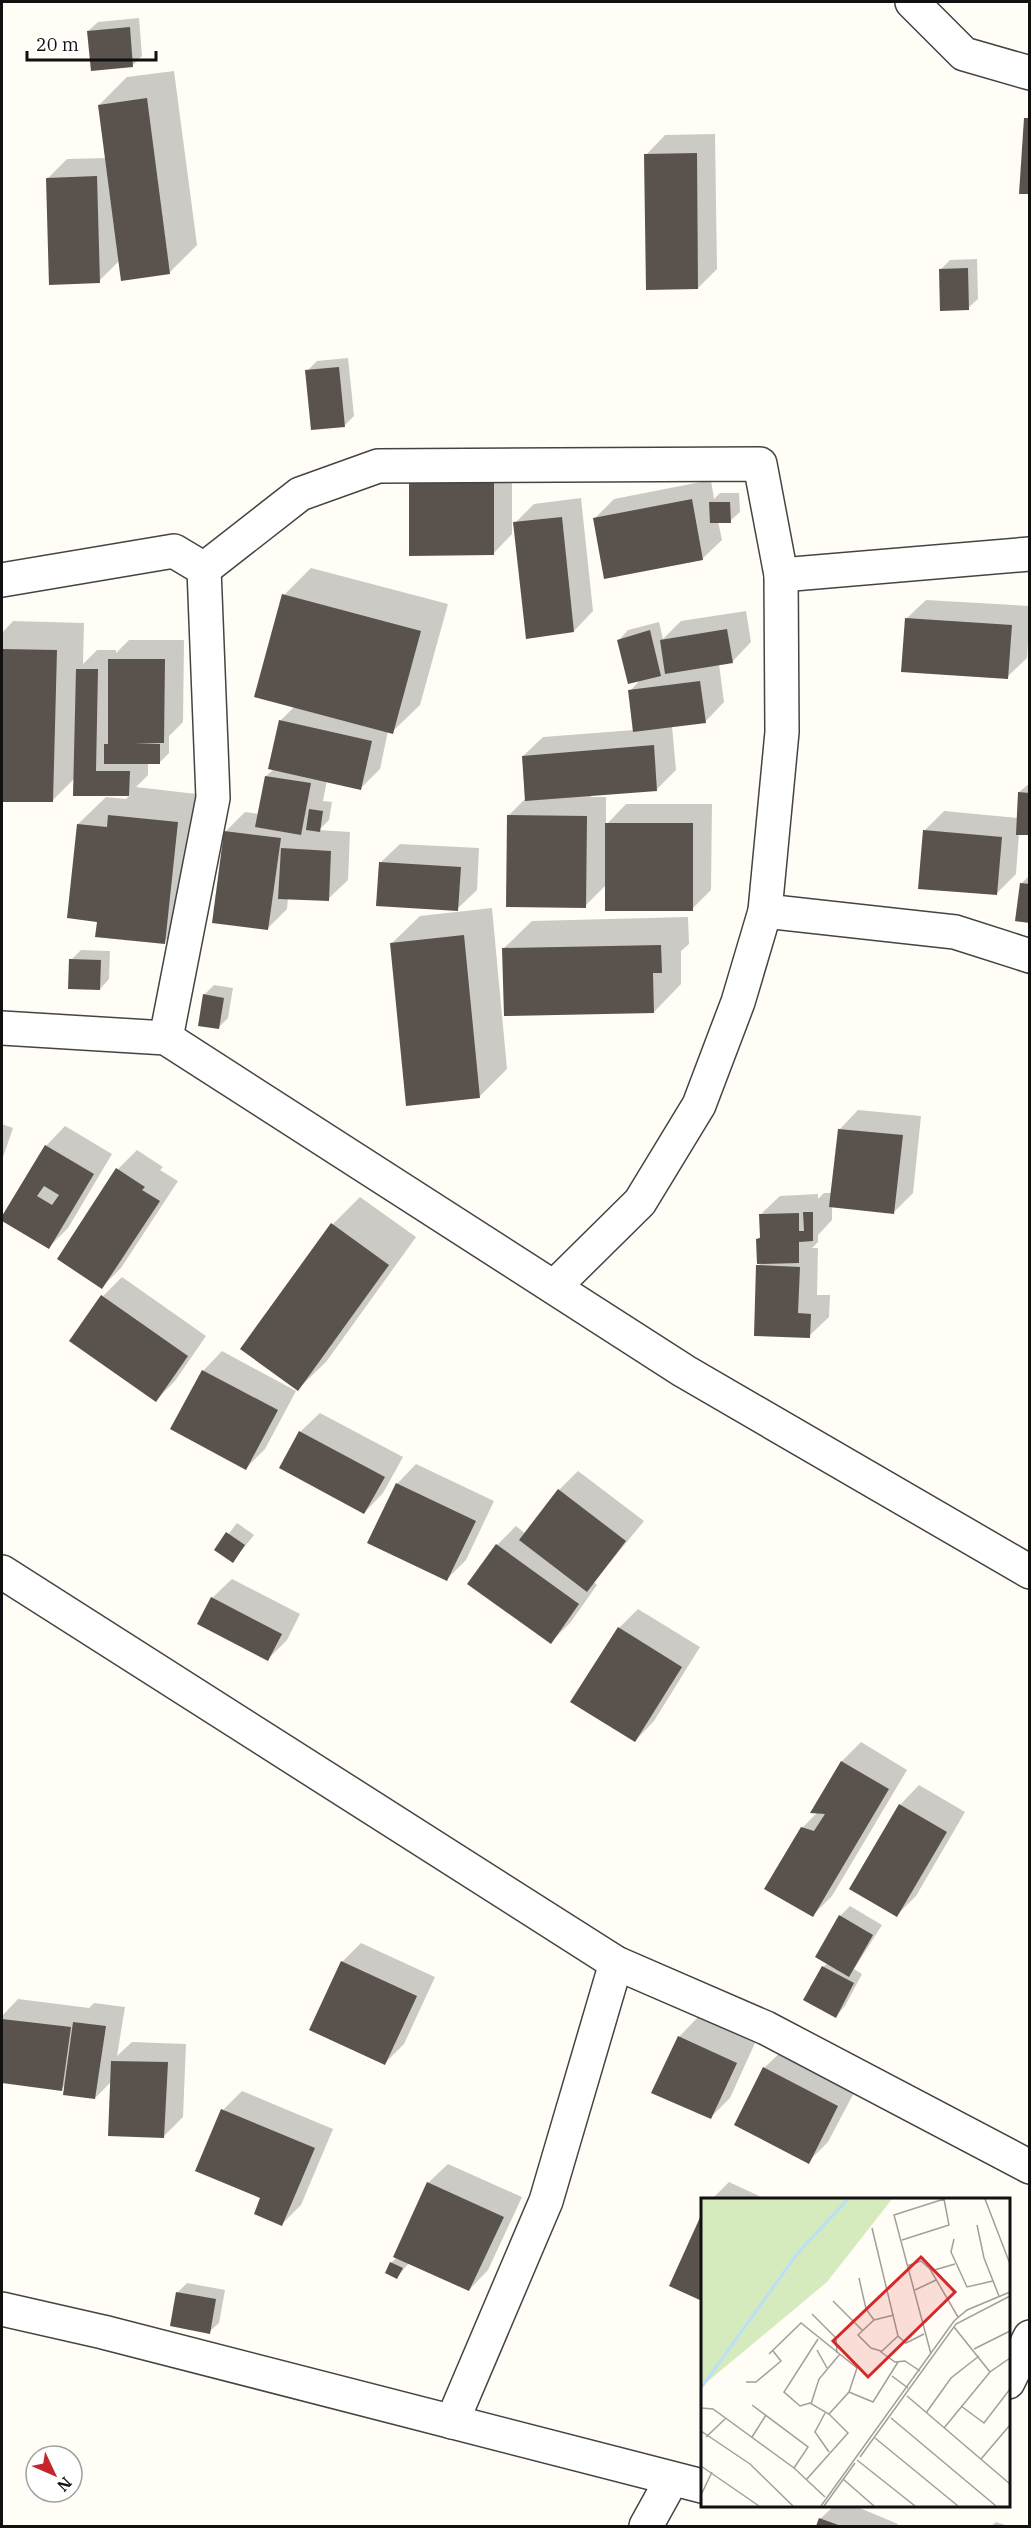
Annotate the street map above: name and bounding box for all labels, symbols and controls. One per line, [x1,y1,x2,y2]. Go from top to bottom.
scale bar [27,24,156,62]
text: 20 m [36,33,79,56]
inset map [701,2198,1010,2507]
north arrow [24,2444,84,2504]
text: N [53,2473,76,2496]

